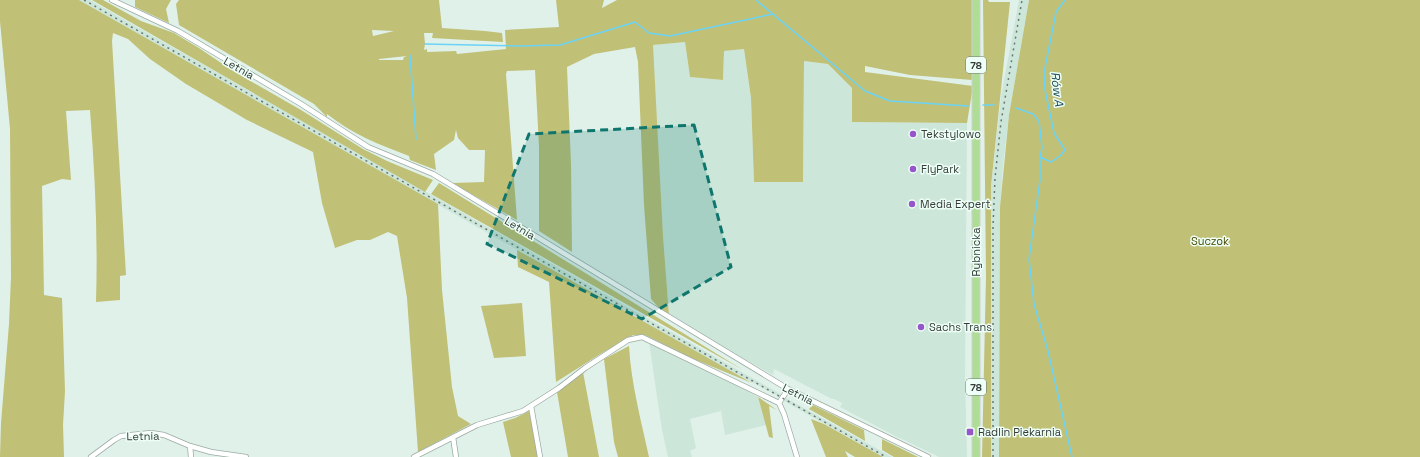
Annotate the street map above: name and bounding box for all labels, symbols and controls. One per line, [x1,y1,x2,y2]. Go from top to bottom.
street label: Letnia [221,54,257,83]
road number: 78 [966,57,986,73]
water label: Rów A [1047,71,1067,108]
place label: Tekstylowo [921,127,981,141]
marker: Tekstylowo [908,129,918,139]
place label: FlyPark [921,162,959,176]
marker: FlyPark [908,164,918,174]
place label: Media Expert [920,197,990,211]
marker: Media Expert [907,199,917,209]
street label: Letnia [502,213,538,243]
street label: Rybnicka [969,227,983,276]
park label: Suczok [1191,234,1229,248]
place label: Sachs Trans [929,320,992,334]
marker: Sachs Trans [916,322,926,332]
road number: 78 [966,379,986,395]
street label: Letnia [780,380,817,408]
place label: Radlin Piekarnia [978,425,1062,439]
marker: Radlin Piekarnia [965,427,975,437]
street label: Letnia [126,429,160,443]

